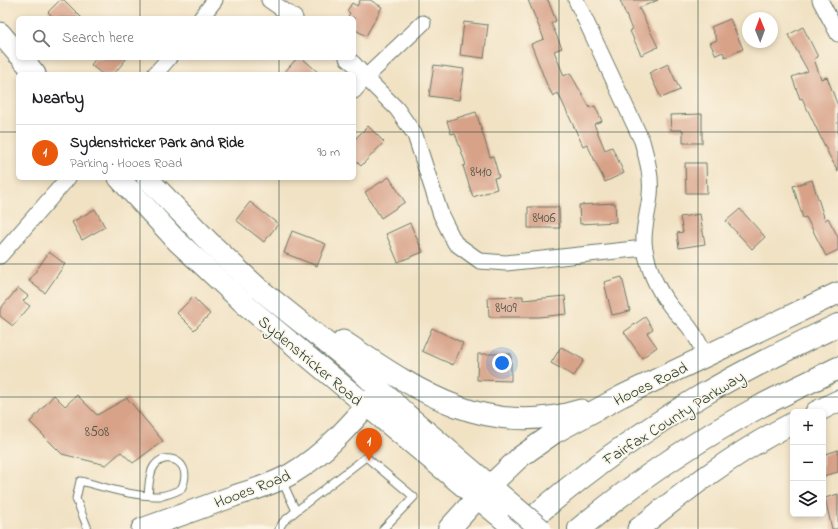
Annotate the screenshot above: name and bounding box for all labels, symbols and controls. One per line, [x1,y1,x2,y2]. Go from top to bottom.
north arrow [742,12,778,48]
search box [16,16,356,60]
icon: search [30,27,52,49]
text: Search here [62,27,134,49]
text: Nearby [32,86,84,111]
text: Sydenstricker Park and Ride [70,132,244,154]
text: 1 [43,143,47,162]
text: 90 m [317,143,340,162]
text: Parking · Hooes Road [70,154,182,173]
house number: 8410 [470,162,492,183]
house number: 8406 [532,208,556,229]
house number: 8409 [495,298,517,319]
street label: Sydenstricker Road [252,311,367,413]
your location [492,353,512,373]
street label: Hooes Road [610,356,692,413]
street label: Fairfax County Parkway [598,365,750,473]
map controls [790,409,826,517]
button: + [790,409,826,445]
house number: 8508 [85,422,109,443]
pin: 1 [356,428,382,461]
button: − [790,445,826,481]
street label: Hooes Road [211,464,294,515]
button: layers [790,481,826,517]

